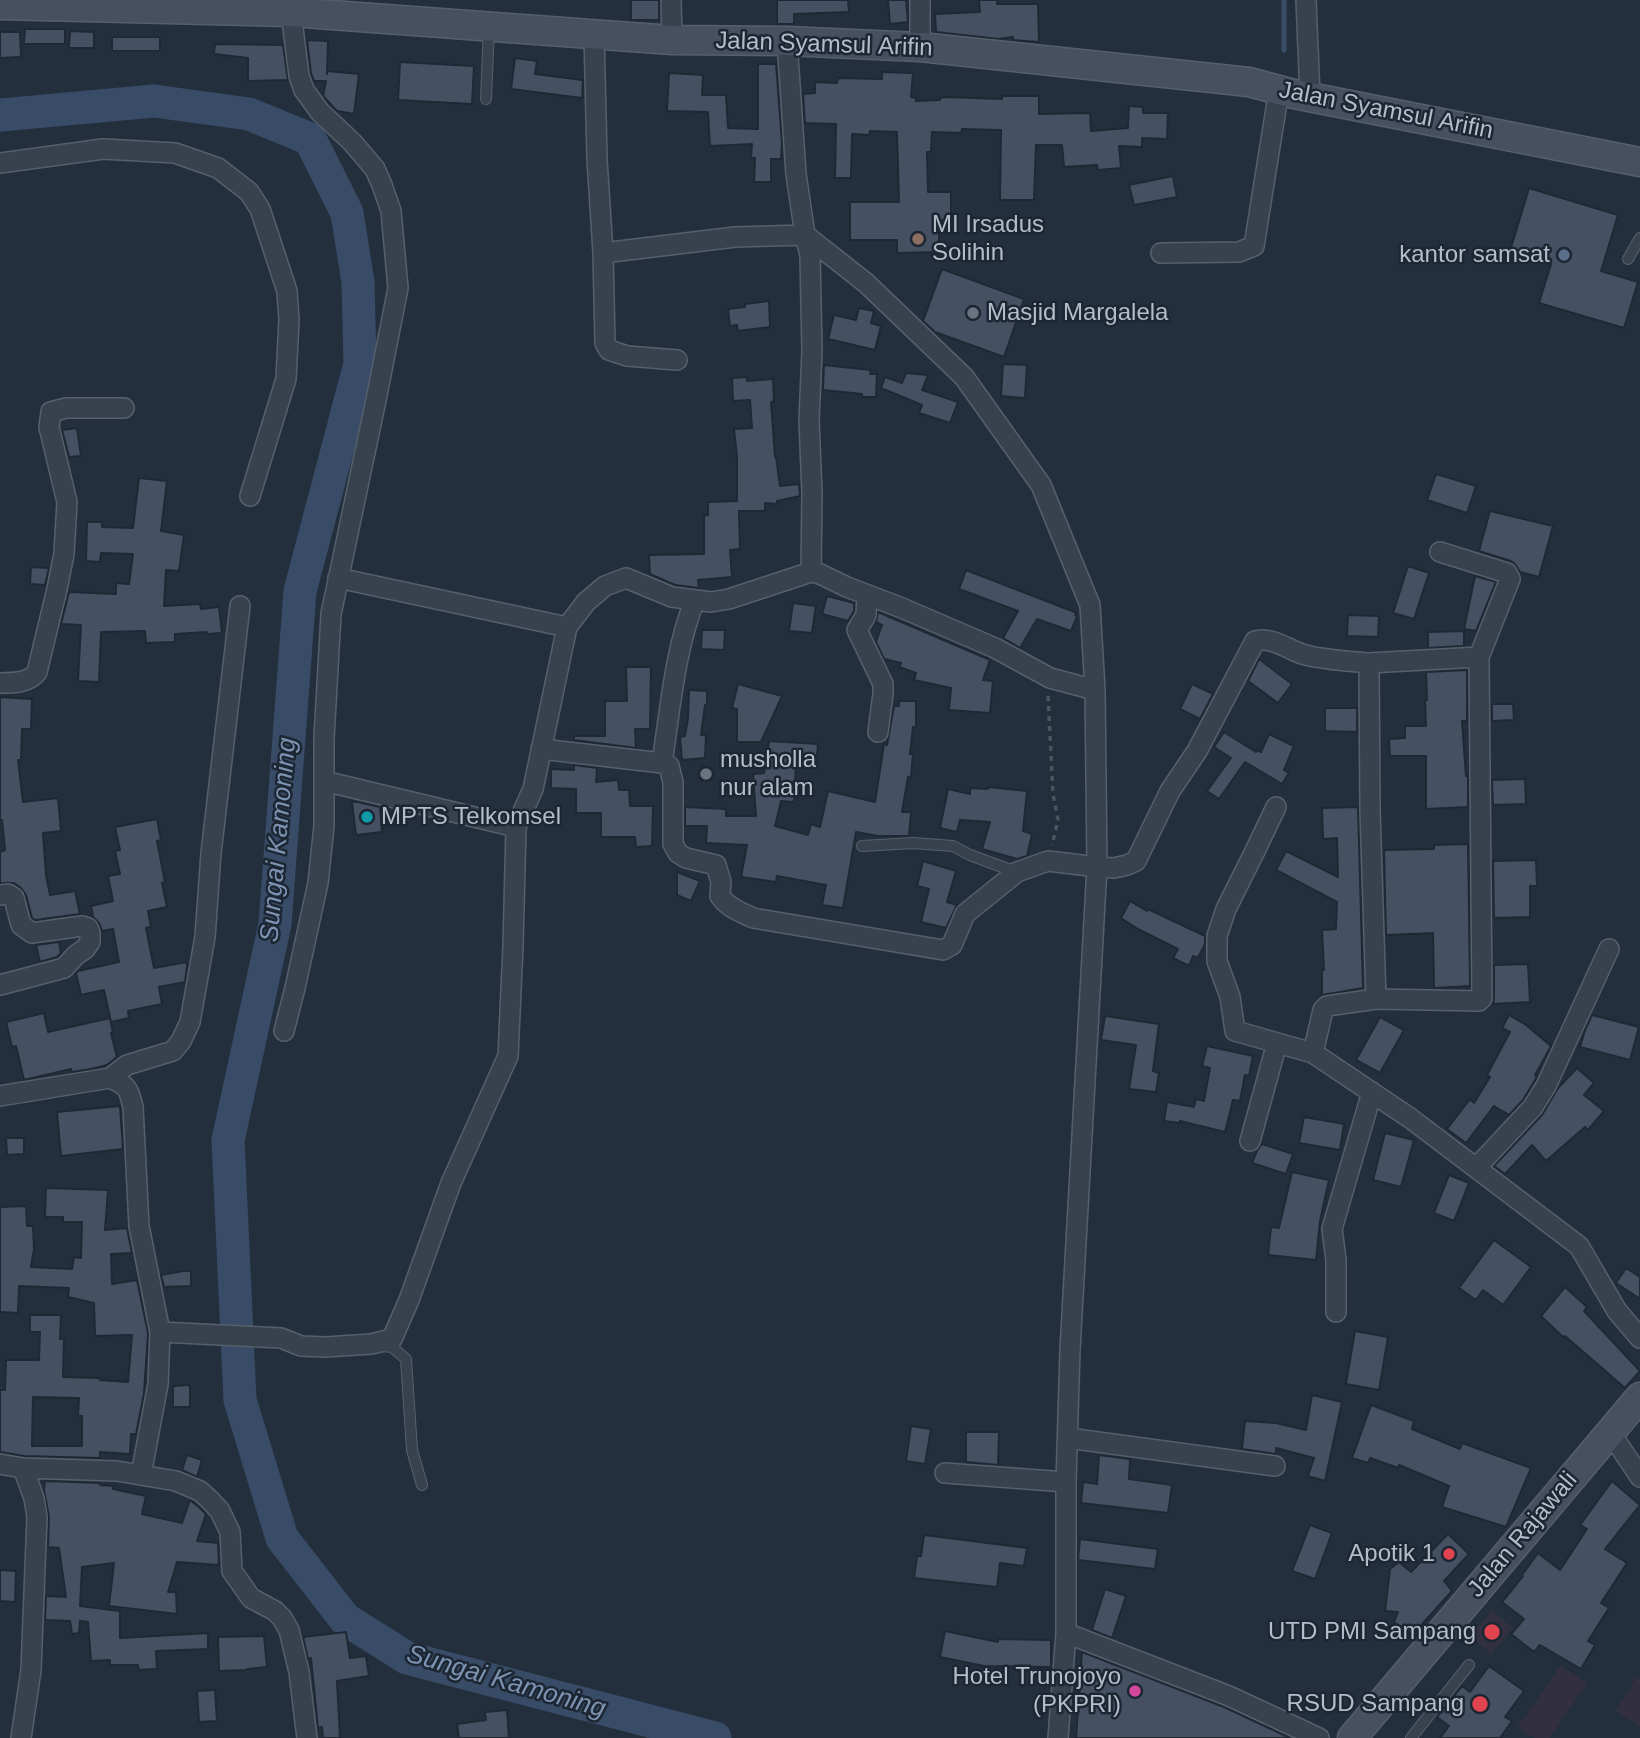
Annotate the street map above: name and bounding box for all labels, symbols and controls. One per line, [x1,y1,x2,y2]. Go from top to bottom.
street label: Jalan Syamsul Arifin [715,27,933,63]
street label: Jalan Syamsul Arifin [1277,76,1495,146]
place label: MI Irsadus Solihin [932,211,1044,267]
marker: MI Irsadus Solihin [910,231,926,247]
place label: kantor samsat [1399,241,1550,269]
marker: kantor samsat [1556,247,1572,263]
place label: Masjid Margalela [987,299,1168,327]
marker: Masjid Margalela [965,305,981,321]
water label: Sungai Kamoning [255,736,303,944]
place label: musholla nur alam [720,746,816,802]
marker: musholla nur alam [698,766,714,782]
place label: MPTS Telkomsel [381,803,561,831]
marker: MPTS Telkomsel [359,809,375,825]
street label: Jalan Rajawali [1462,1466,1584,1604]
place label: Apotik 1 [1348,1540,1435,1568]
marker: Apotik 1 [1441,1546,1457,1562]
place label: UTD PMI Sampang [1268,1618,1476,1646]
marker: UTD PMI Sampang [1482,1622,1502,1642]
water label: Sungai Kamoning [403,1639,609,1725]
place label: Hotel Trunojoyo (PKPRI) [952,1663,1121,1719]
marker: Hotel Trunojoyo (PKPRI) [1127,1683,1143,1699]
place label: RSUD Sampang [1287,1690,1464,1718]
marker: RSUD Sampang [1470,1694,1490,1714]

